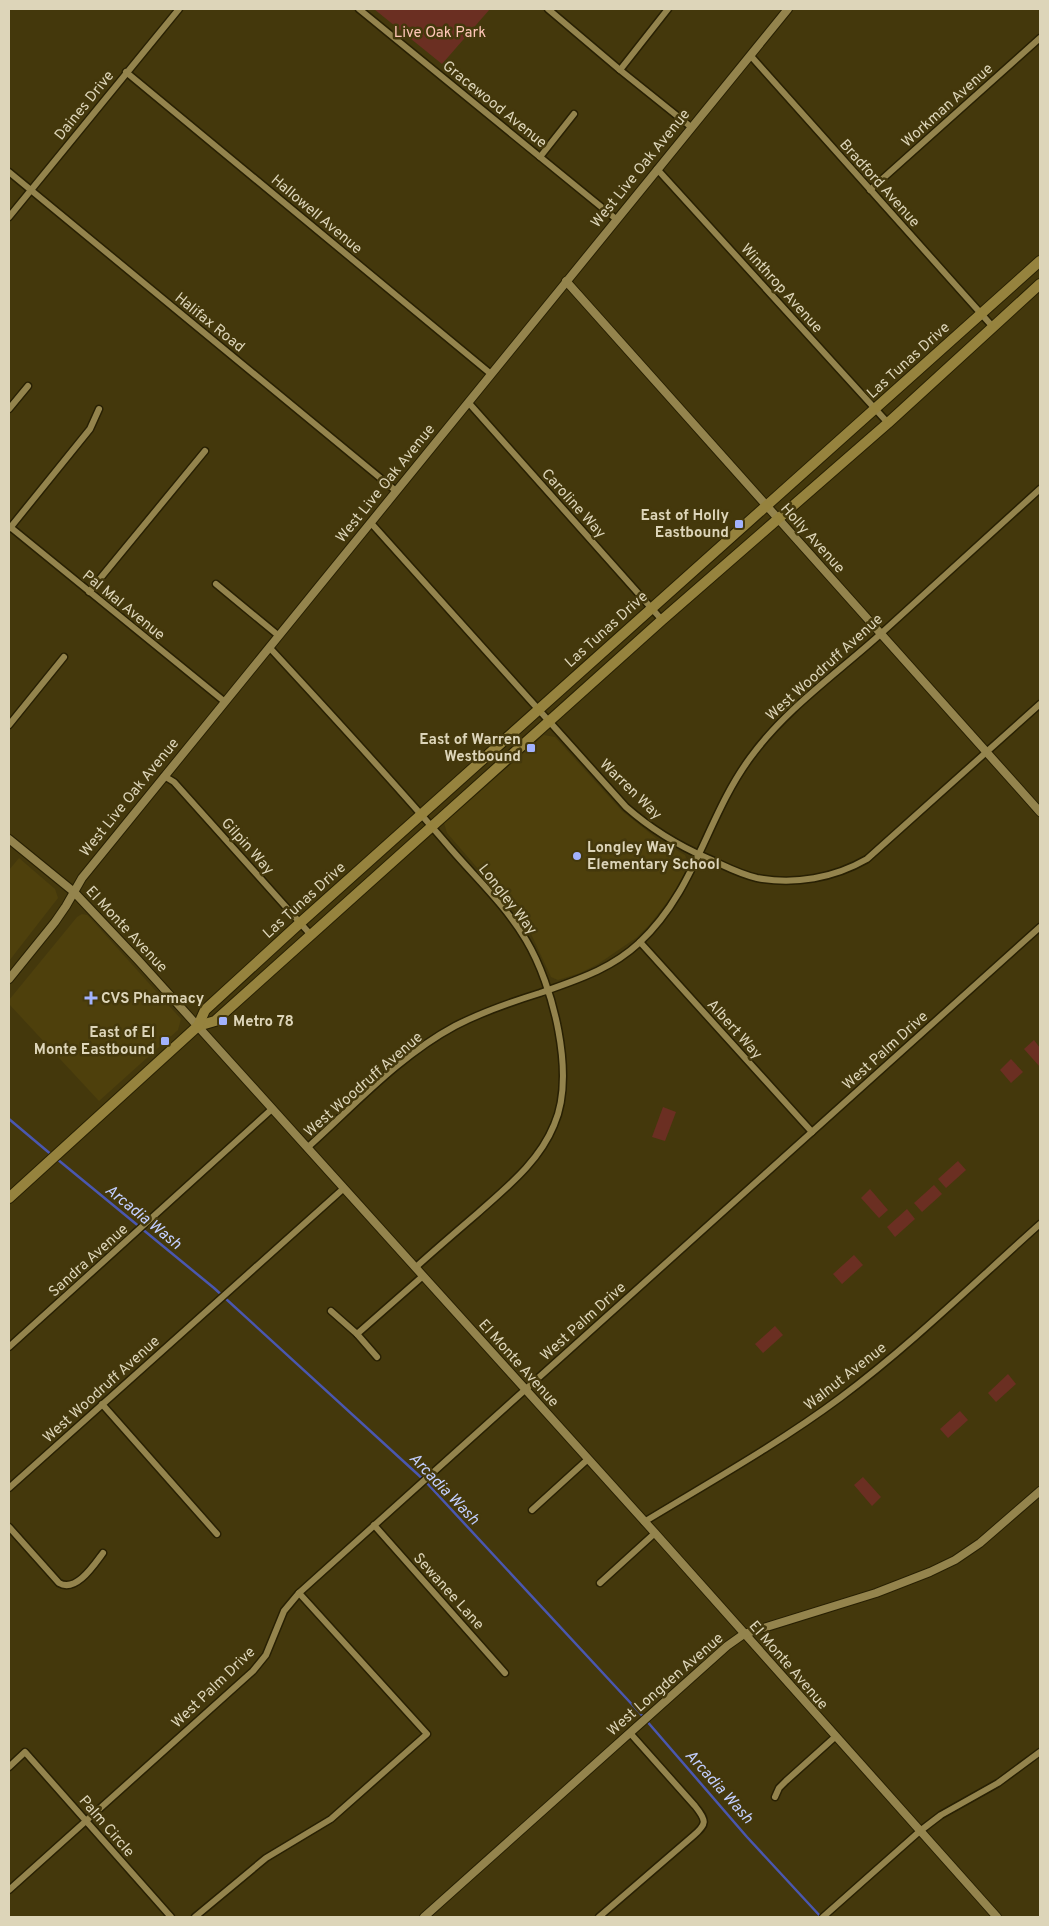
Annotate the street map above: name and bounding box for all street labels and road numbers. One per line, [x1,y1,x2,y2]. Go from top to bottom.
street label: Gracewood Avenue [438,57,550,153]
street label: Workman Avenue [898,60,998,152]
street label: Daines Drive [51,67,119,145]
street label: West Live Oak Avenue [587,106,695,232]
street label: Bradford Avenue [834,136,923,232]
street label: Hallowell Avenue [266,171,366,259]
street label: Winthrop Avenue [736,240,826,338]
street label: Halifax Road [170,289,248,357]
street label: Las Tunas Drive [863,319,955,403]
street label: West Live Oak Avenue [332,421,440,547]
street label: Caroline Way [537,465,609,543]
street label: Holly Avenue [775,500,848,578]
street label: Pal Mal Avenue [78,567,168,645]
street label: Las Tunas Drive [561,588,653,672]
street label: West Woodruff Avenue [762,610,888,726]
street label: West Live Oak Avenue [76,735,184,861]
street label: Warren Way [595,756,665,825]
street label: Gilpin Way [216,815,277,879]
street label: Las Tunas Drive [259,859,351,943]
street label: Longley Way [473,861,540,939]
street label: El Monte Avenue [81,883,171,977]
street label: Albert Way [702,996,766,1064]
street label: West Palm Drive [839,1008,933,1095]
street label: West Woodruff Avenue [301,1028,427,1142]
street label: Sandra Avenue [45,1220,133,1302]
street label: West Palm Drive [537,1279,631,1366]
street label: El Monte Avenue [473,1316,562,1412]
street label: West Woodruff Avenue [39,1332,165,1448]
street label: Walnut Avenue [801,1339,891,1415]
street label: Sewanee Lane [408,1550,487,1634]
street label: El Monte Avenue [744,1618,832,1714]
street label: West Longden Avenue [604,1629,728,1741]
street label: West Palm Drive [168,1643,260,1733]
street label: Palm Circle [74,1792,138,1862]

